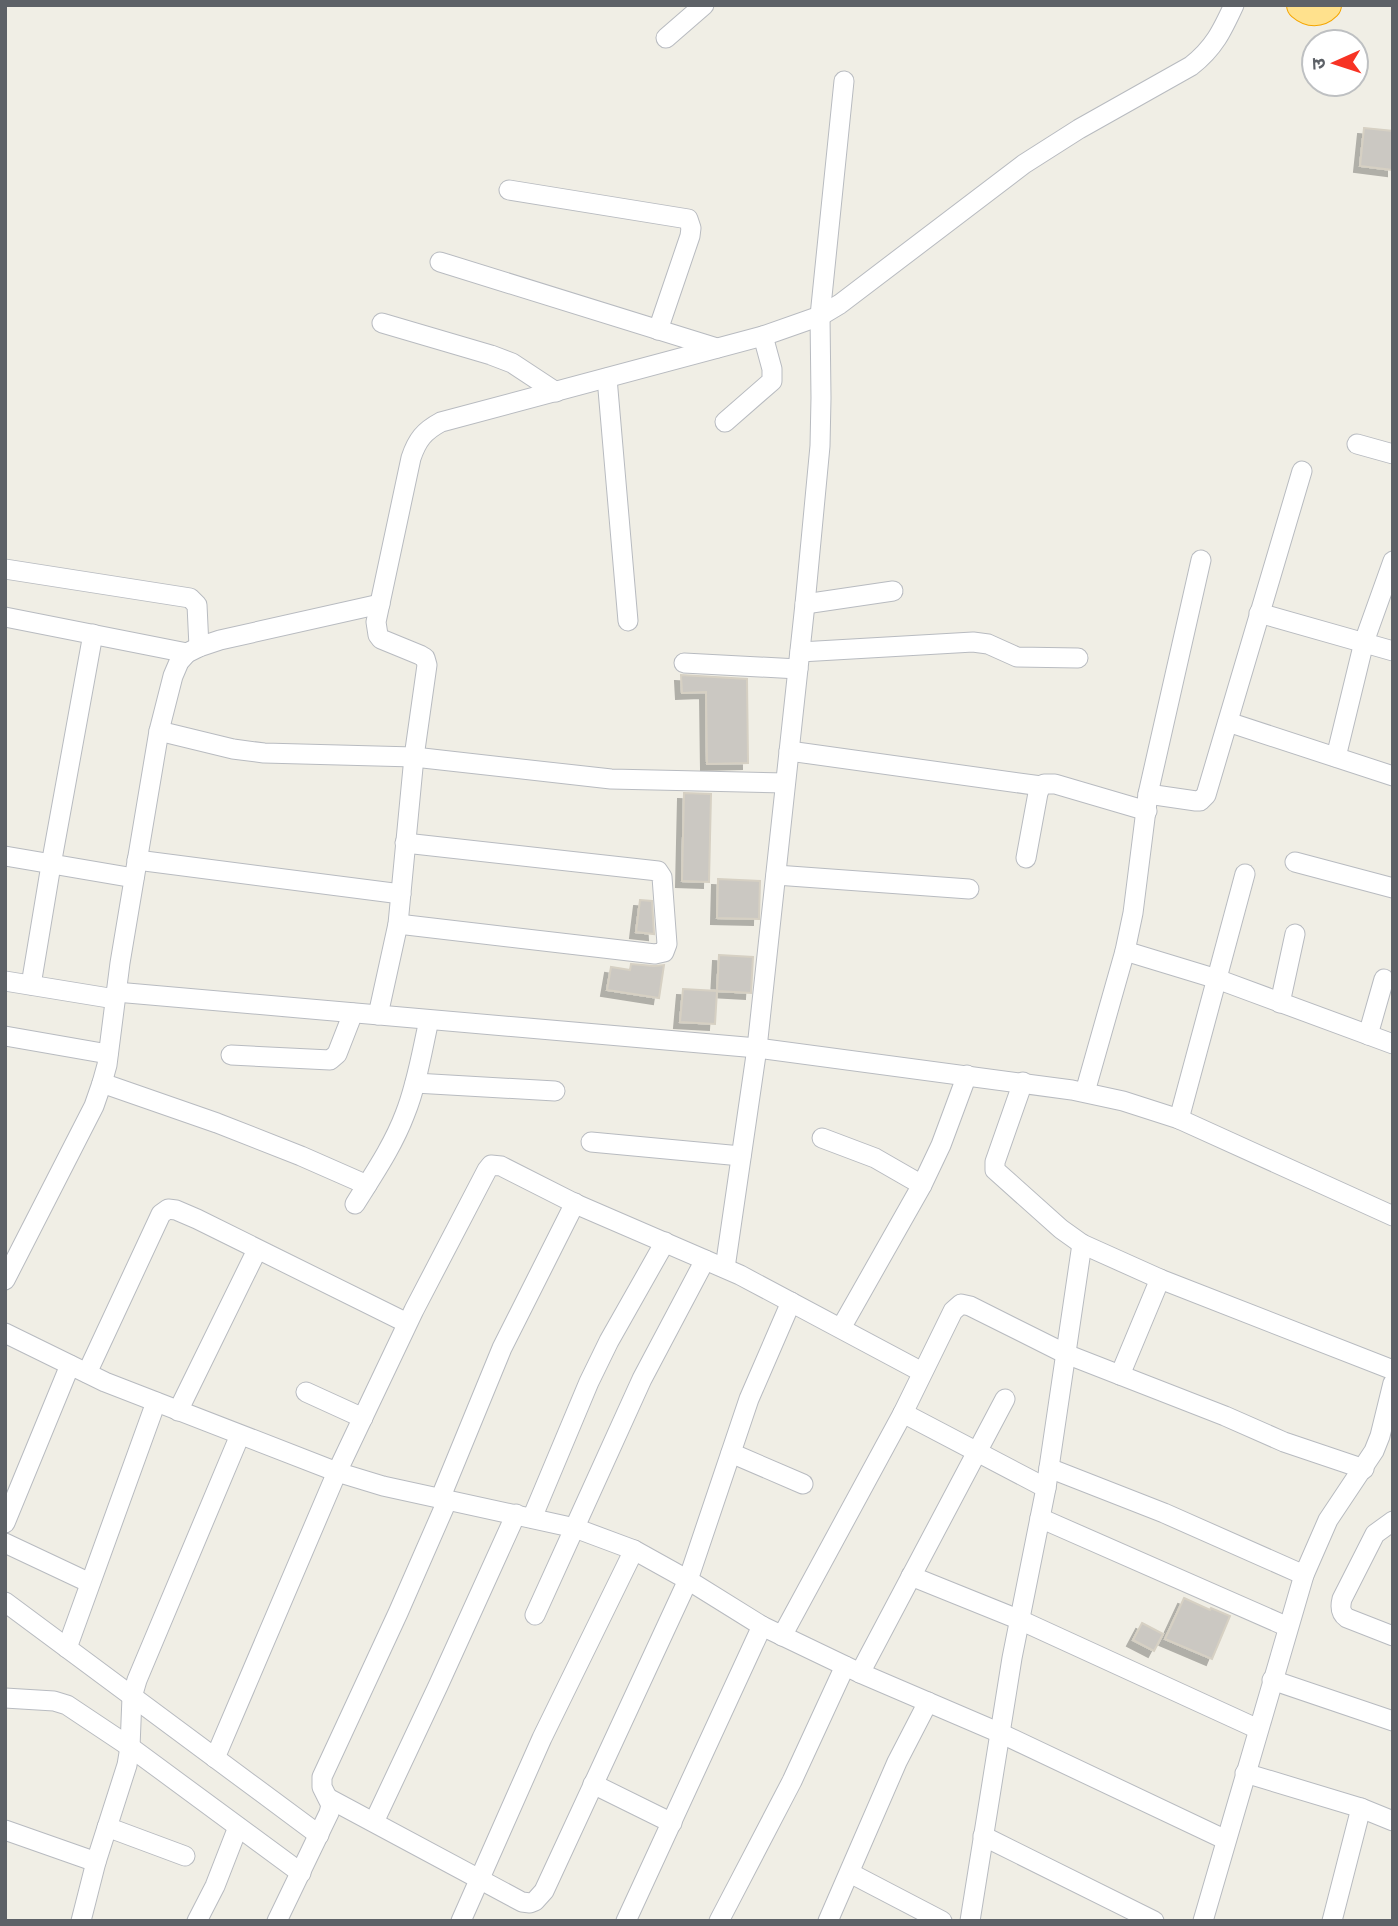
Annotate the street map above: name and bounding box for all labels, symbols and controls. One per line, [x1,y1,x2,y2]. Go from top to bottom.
north arrow [1300,28,1370,98]
text: उ [1306,57,1329,70]

